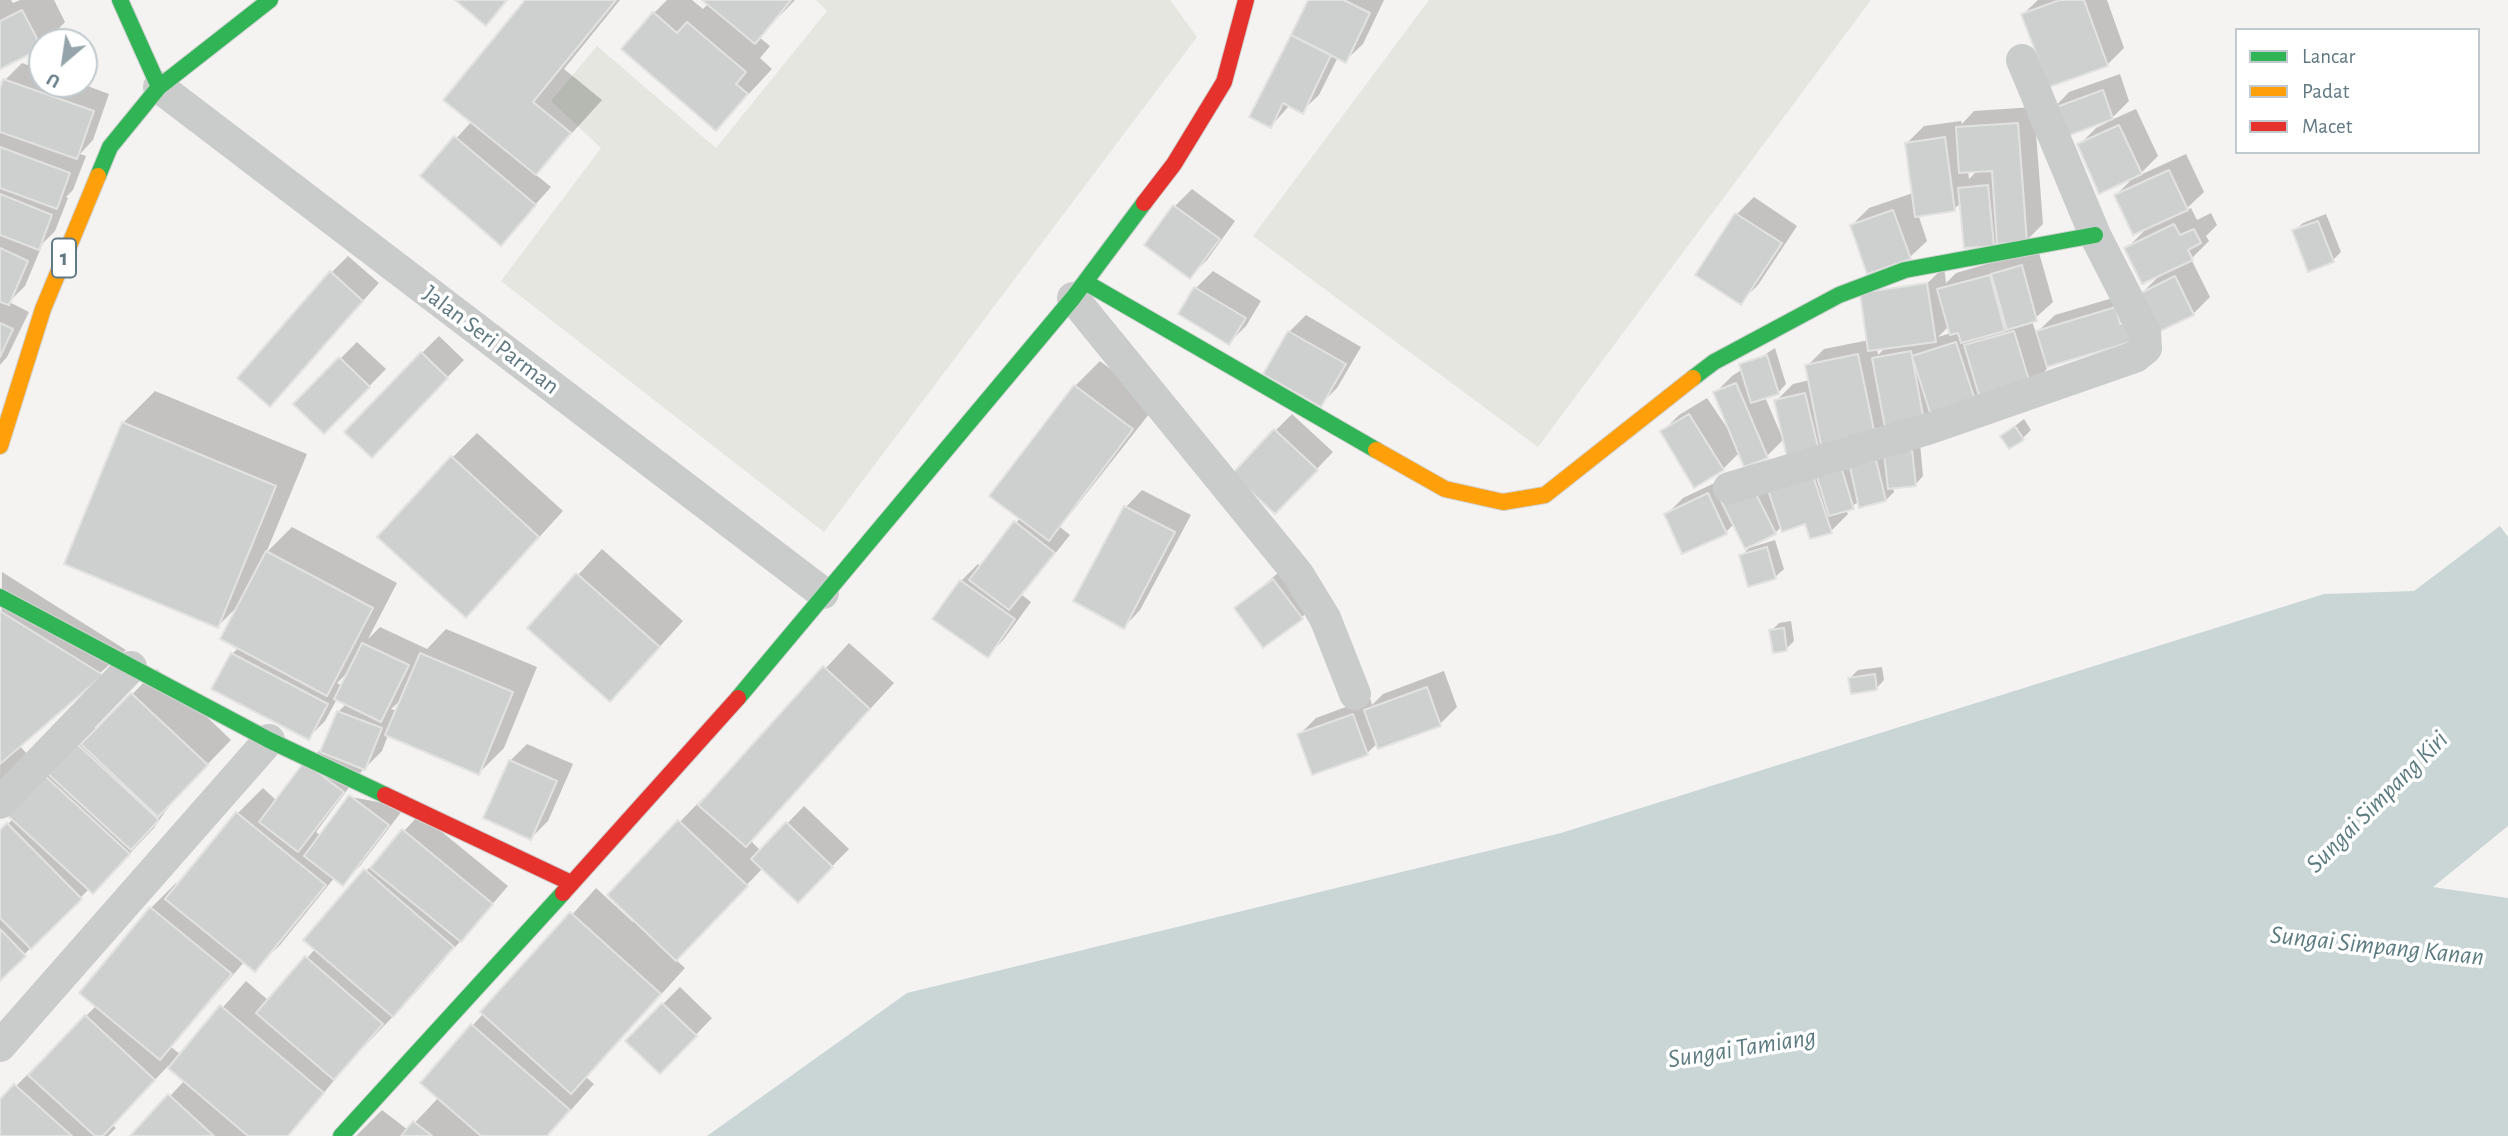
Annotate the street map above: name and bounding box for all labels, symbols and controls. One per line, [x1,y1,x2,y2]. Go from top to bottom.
north arrow [28,28,98,98]
legend [2235,28,2480,154]
text: Lancar [2302,46,2355,67]
text: U [44,69,63,91]
text: Padat [2302,81,2349,102]
text: Macet [2302,116,2353,137]
road number: 1 [52,238,76,278]
street label: Jalan Seri Parman [417,279,565,401]
water label: Sungai Simpang Kiri [2299,724,2455,880]
water label: Sungai Simpang Kanan [2269,919,2485,973]
water label: Sungai Tamiang [1666,1021,1818,1075]

